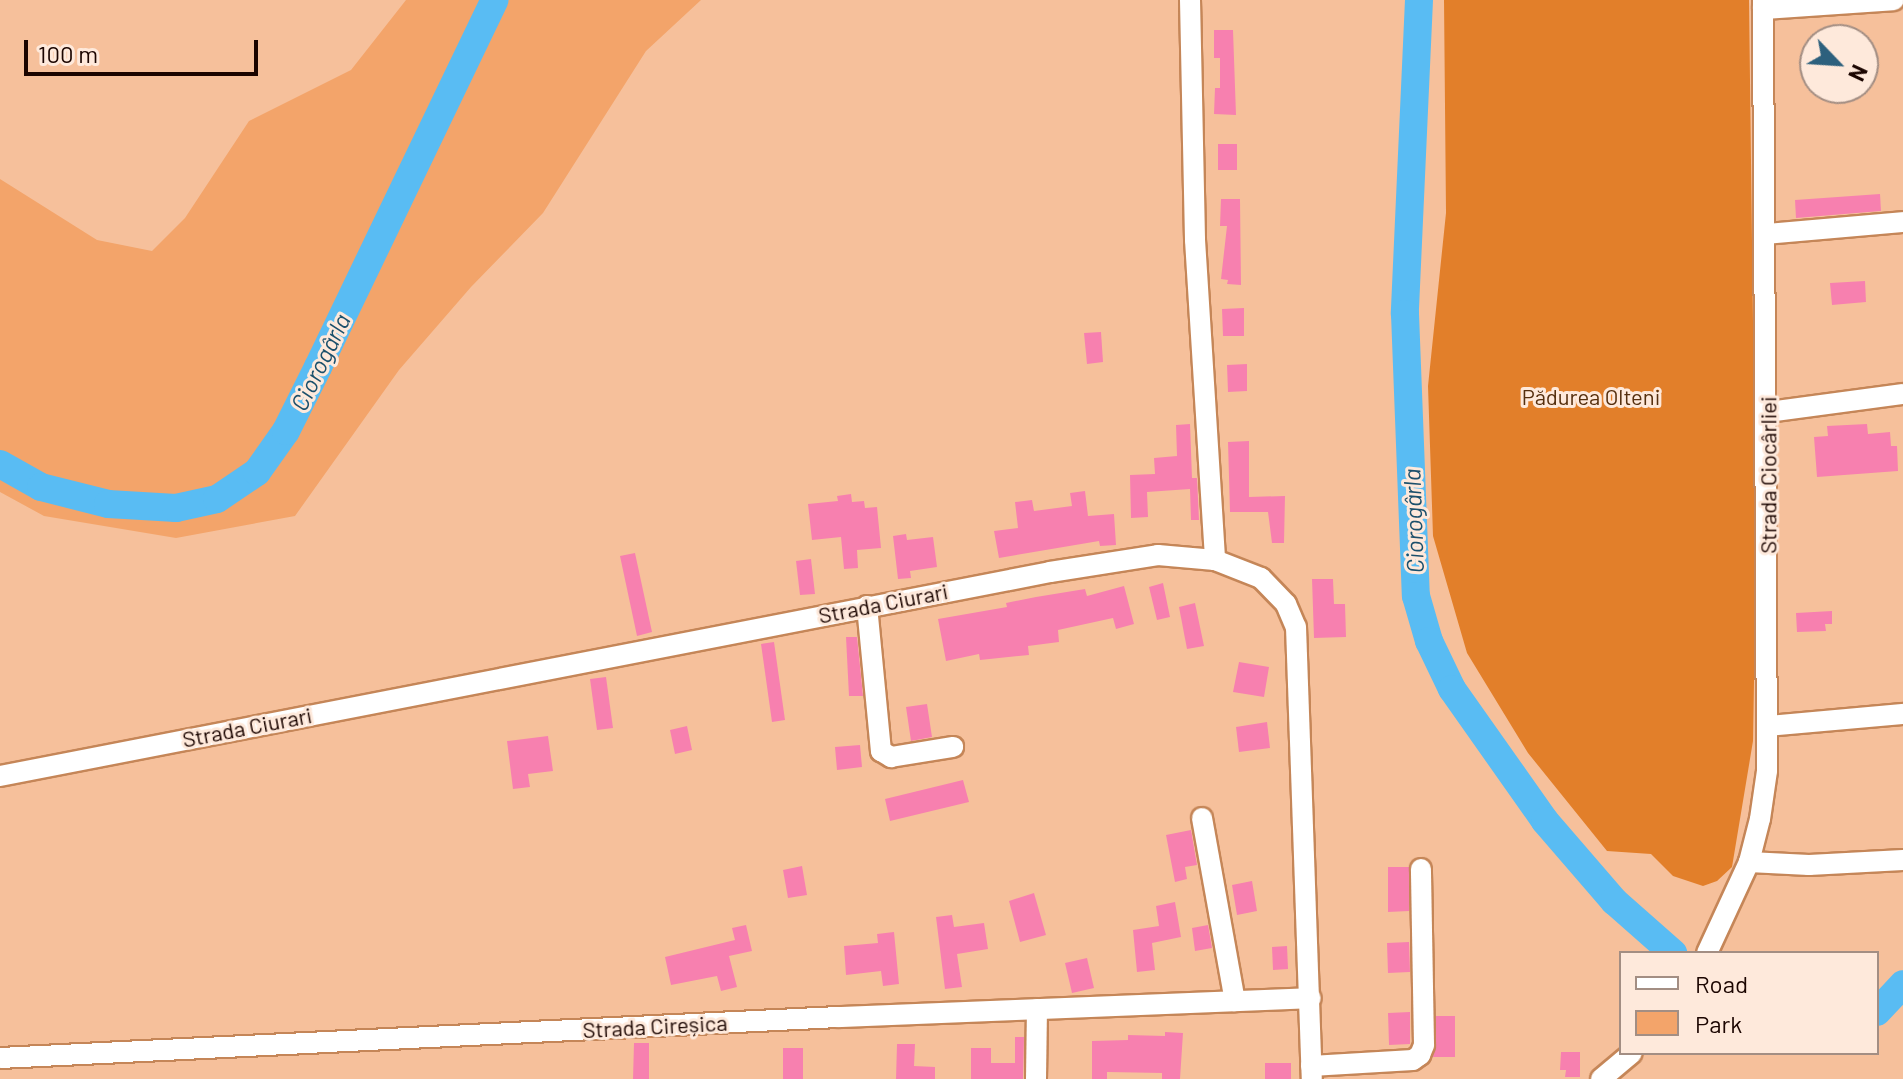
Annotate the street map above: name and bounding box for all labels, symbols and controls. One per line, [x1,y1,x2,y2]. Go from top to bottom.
scale bar [28,24,262,74]
north arrow [1799,24,1879,104]
text: 100 m [38,39,98,68]
text: N [1844,61,1874,85]
water label: Ciorogârla [284,309,356,415]
park label: Pădurea Olteni [1522,384,1660,410]
street label: Strada Ciocârliei [1755,396,1781,554]
water label: Ciorogârla [1397,468,1429,574]
street label: Strada Ciurari [816,578,950,628]
street label: Strada Ciurari [180,702,314,752]
legend [1619,951,1879,1055]
text: Road [1695,969,1748,998]
street label: Strada Cireșica [582,1009,728,1043]
text: Park [1695,1009,1742,1038]

